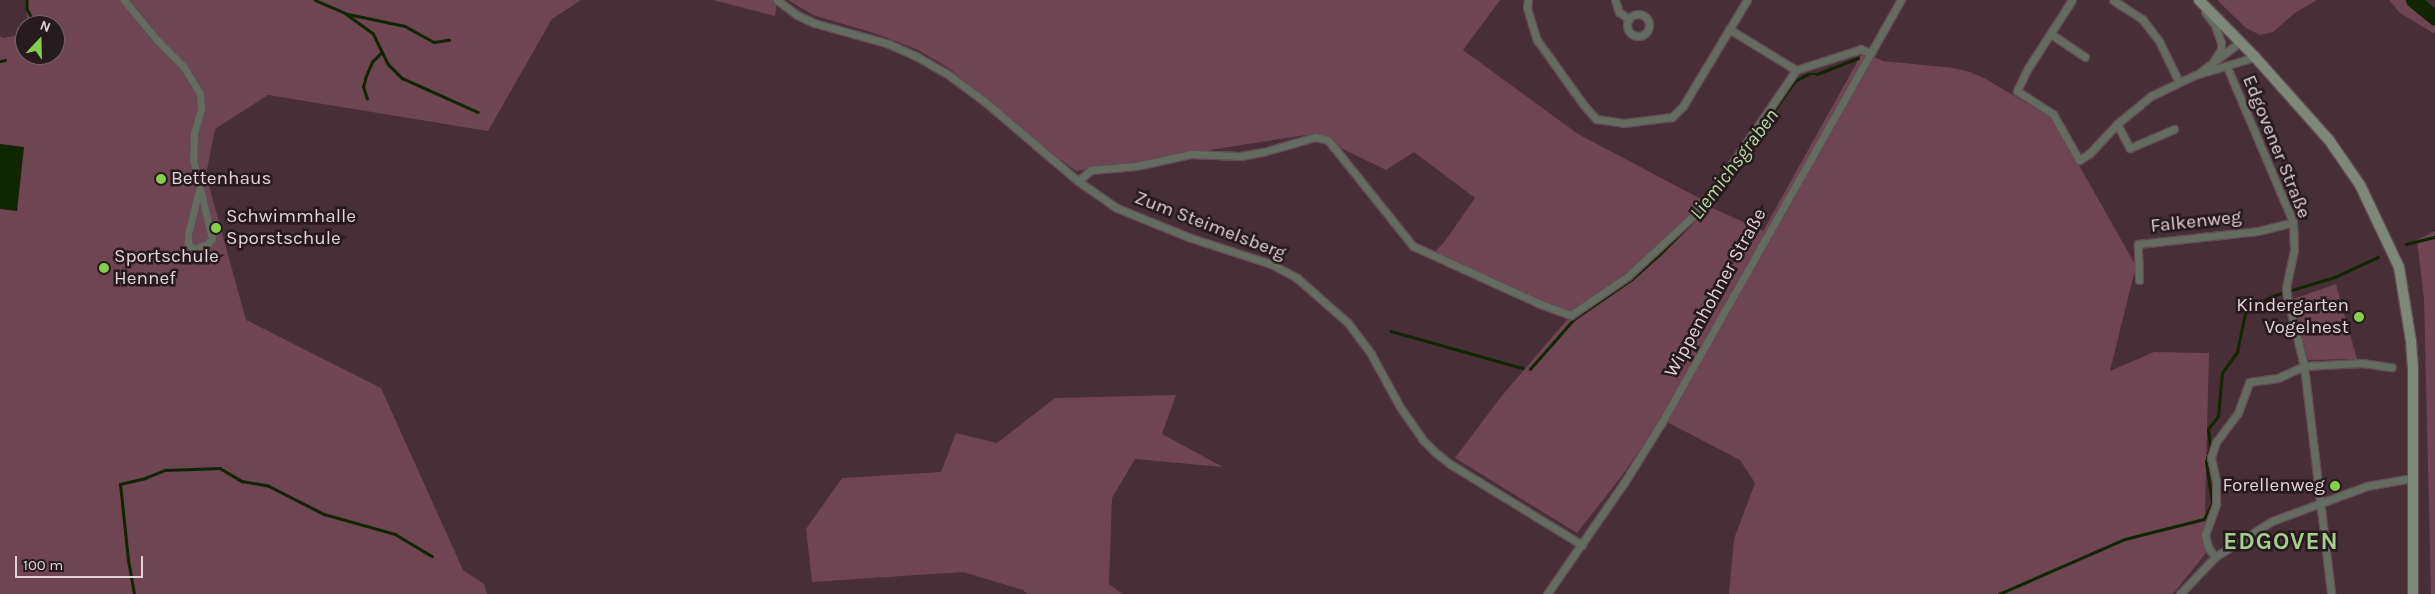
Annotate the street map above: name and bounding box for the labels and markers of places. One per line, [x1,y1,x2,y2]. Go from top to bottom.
place label: Bettenhaus [171,168,271,190]
marker: Bettenhaus [155,173,167,185]
place label: Schwimmhalle Sporstschule [226,206,356,250]
marker: Schwimmhalle Sporstschule [210,222,222,234]
place label: Sportschule Hennef [114,246,219,290]
marker: Sportschule Hennef [98,262,110,274]
place label: Kindergarten Vogelnest [2236,295,2349,339]
marker: Kindergarten Vogelnest [2353,311,2365,323]
place label: Forellenweg [2222,475,2325,497]
marker: Forellenweg [2329,480,2341,492]

